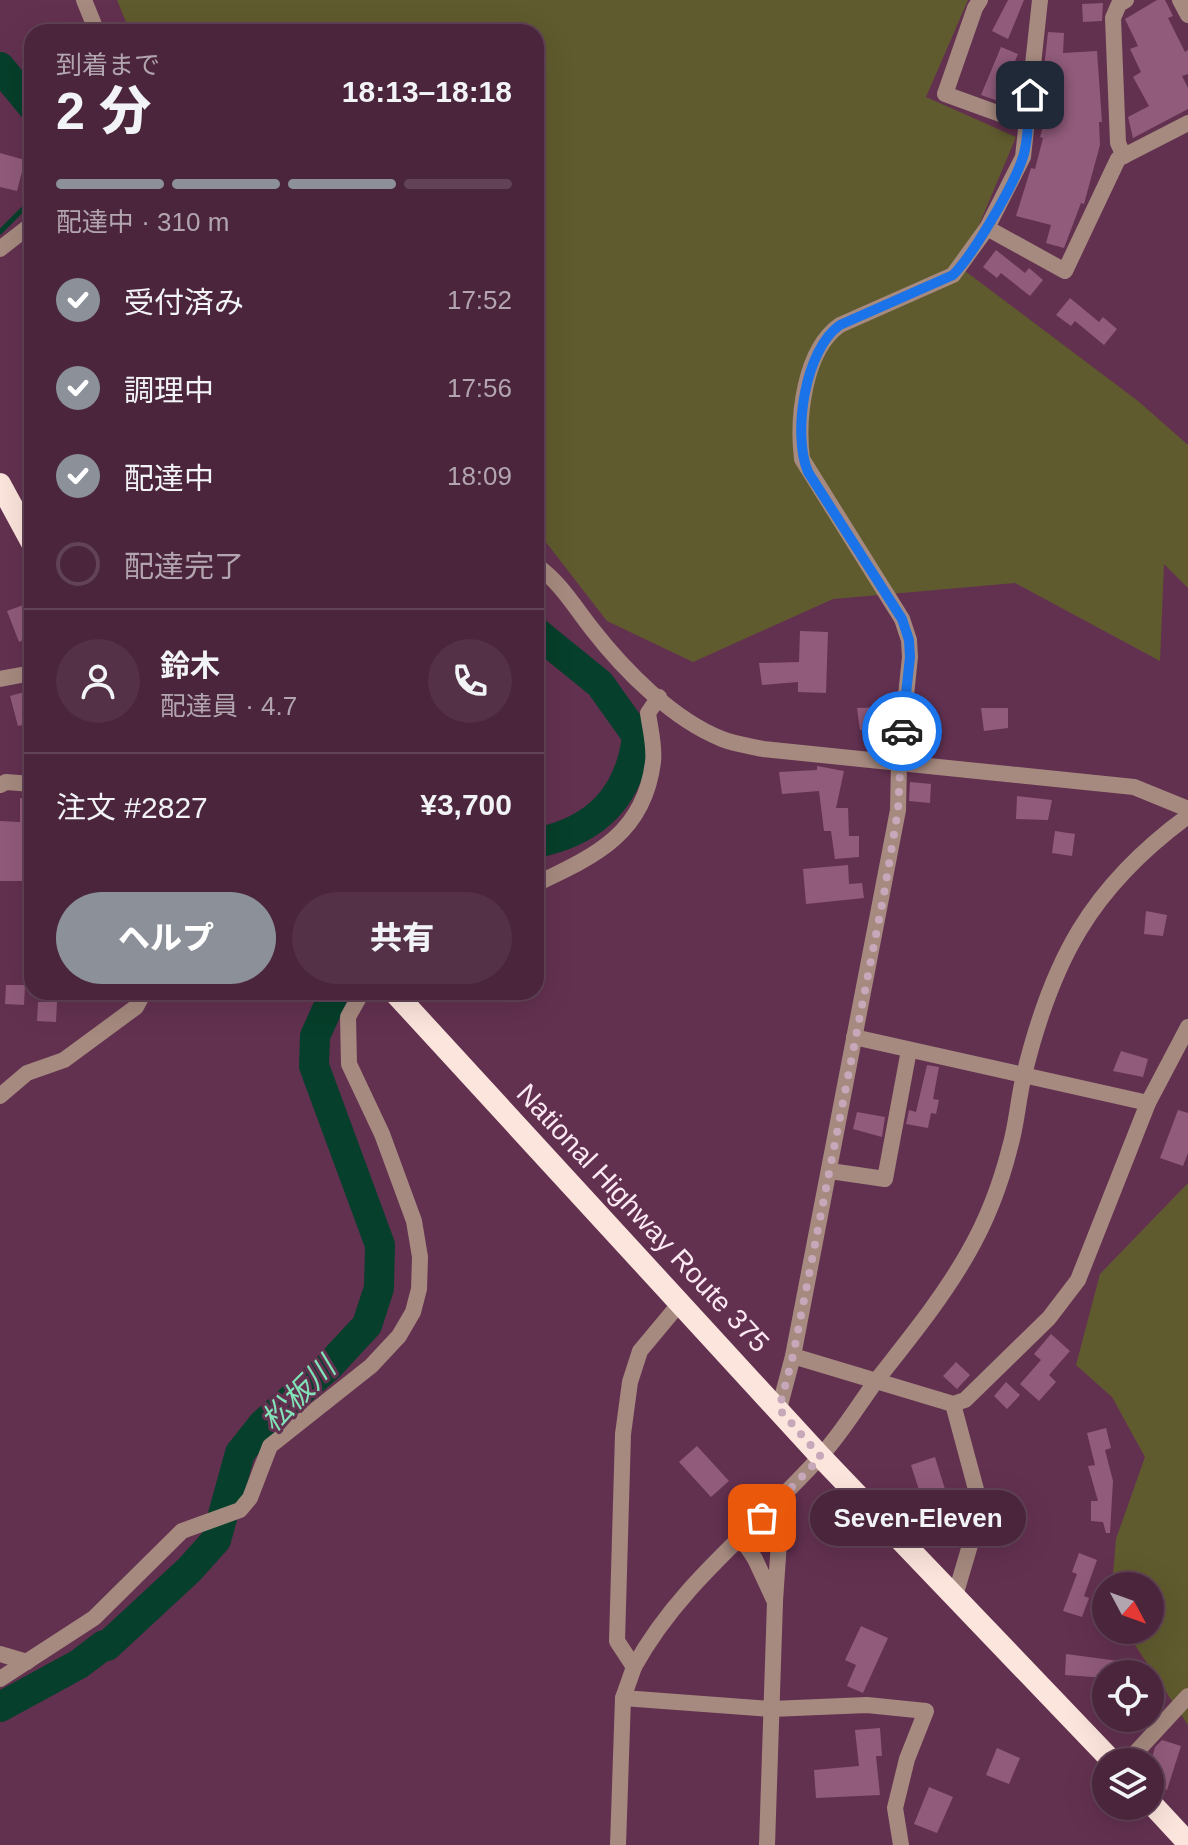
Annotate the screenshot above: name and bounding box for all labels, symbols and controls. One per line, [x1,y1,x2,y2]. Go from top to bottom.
text: 到着まで [56,50,160,80]
pin [996,61,1064,129]
icon: home [1008,73,1052,117]
text: 18:13–18:18 [342,75,512,108]
text: 2 分 [56,82,151,140]
text: 配達中 · 310 m [56,207,229,237]
icon: check [56,278,100,322]
text: 17:52 [447,285,512,315]
text: 受付済み [124,286,244,319]
icon: check [56,366,100,410]
text: 17:56 [447,373,512,403]
text: 調理中 [124,374,214,407]
icon: check [56,454,100,498]
text: 18:09 [447,461,512,491]
text: 配達中 [124,462,214,495]
text: 配達完了 [124,550,244,583]
button: person [56,639,140,723]
button: phone [428,639,512,723]
text: 鈴木 [160,649,220,682]
text: 配達員 · 4.7 [160,691,297,721]
courier [862,691,942,771]
icon: car [880,709,924,753]
text: ¥3,700 [420,788,512,821]
text: 注文 #2827 [56,791,208,824]
button: ヘルプ [56,892,276,984]
button: 共有 [292,892,512,984]
street label: National Highway Route 375 [511,1078,775,1358]
water label: 松板川 [255,1348,344,1437]
pin [728,1484,796,1552]
callout: Seven-Eleven [810,1490,1026,1546]
icon: bag [740,1496,784,1540]
text: Seven-Eleven [833,1503,1003,1533]
north arrow [1092,1572,1164,1644]
map controls [1092,1572,1164,1820]
button: locate [1092,1660,1164,1732]
button: layers [1092,1748,1164,1820]

